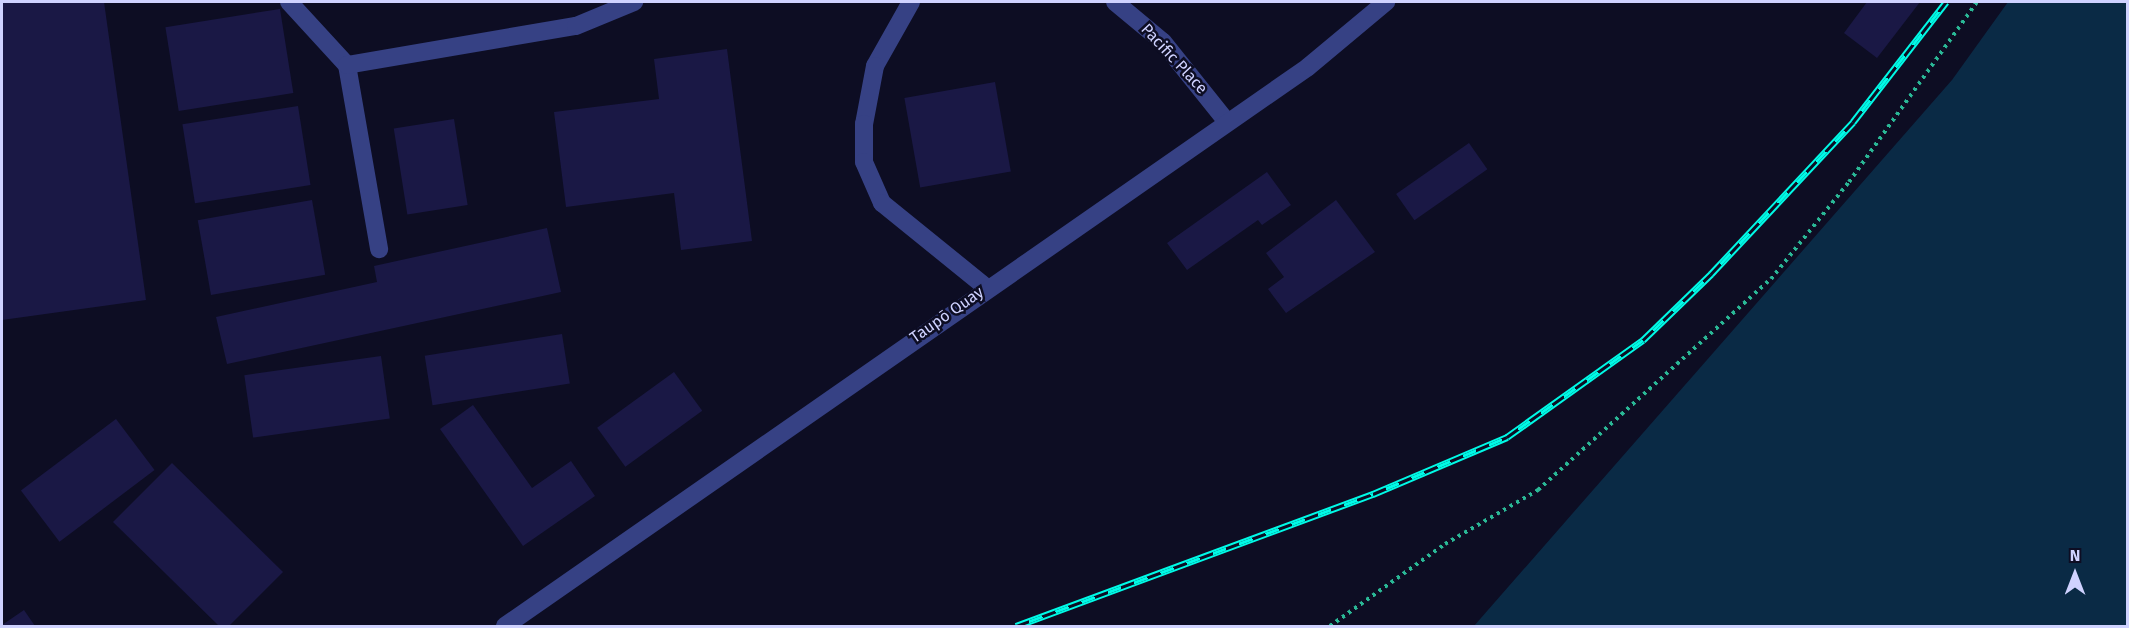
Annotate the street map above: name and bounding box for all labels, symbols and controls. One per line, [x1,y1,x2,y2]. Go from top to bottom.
street label: Pacific Place [1137,20,1211,98]
street label: Taupō Quay [907,283,987,347]
north arrow [2045,544,2105,604]
text: N [2070,546,2080,565]

